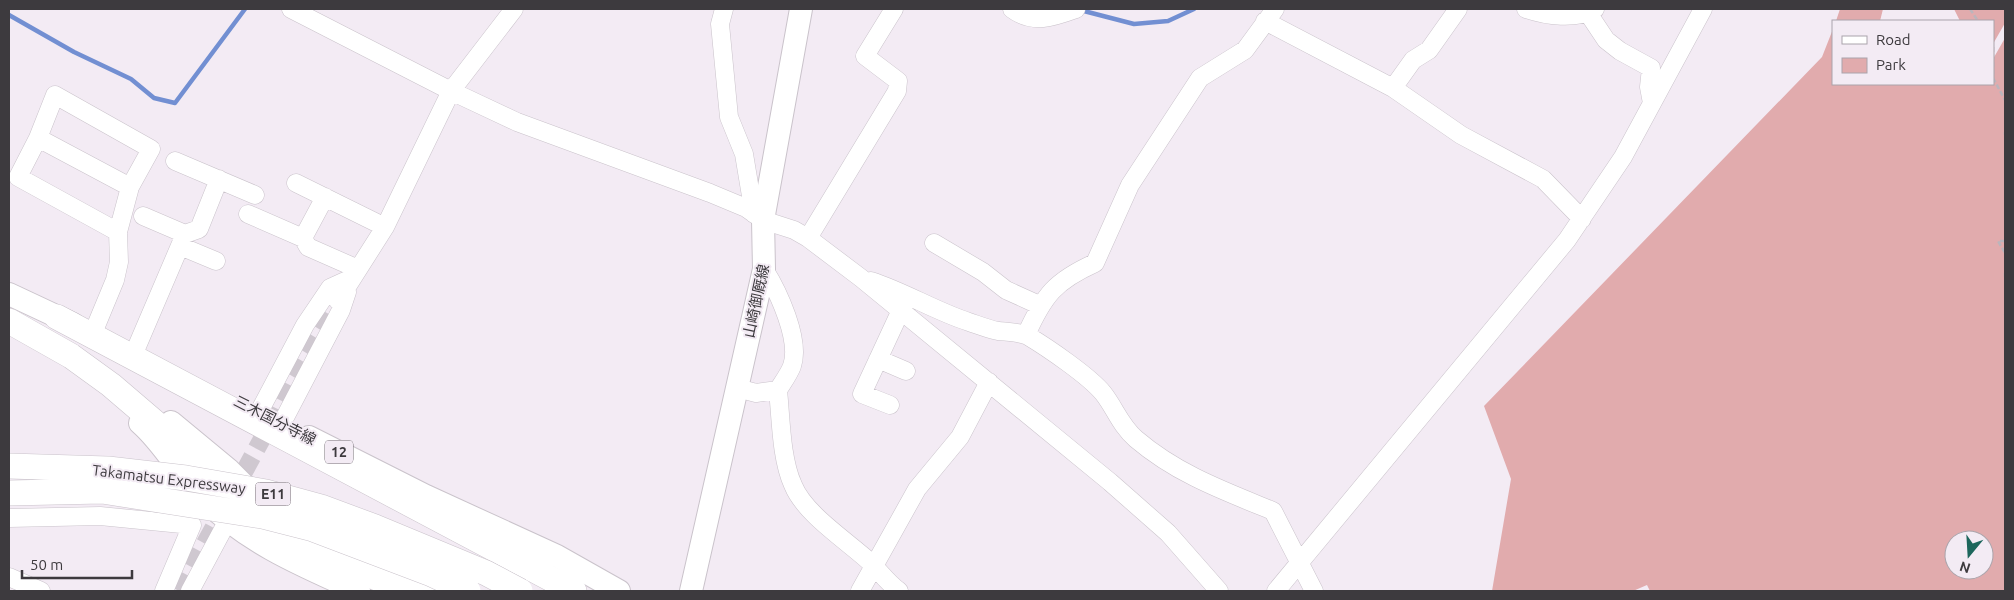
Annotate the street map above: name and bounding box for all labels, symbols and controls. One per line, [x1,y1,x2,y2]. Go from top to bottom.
legend [1832,20,1994,85]
text: Road [1876,31,1911,48]
text: Park [1876,56,1906,73]
street label: 山崎御厩線 [740,263,772,339]
street label: 三木国分寺線 [231,392,319,448]
road number: 12 [325,441,353,464]
street label: Takamatsu Expressway [91,461,247,497]
road number: E11 [256,482,290,506]
north arrow [1944,530,1994,580]
scale bar [22,548,132,580]
text: 50 m [30,556,63,573]
text: N [1958,558,1972,577]

